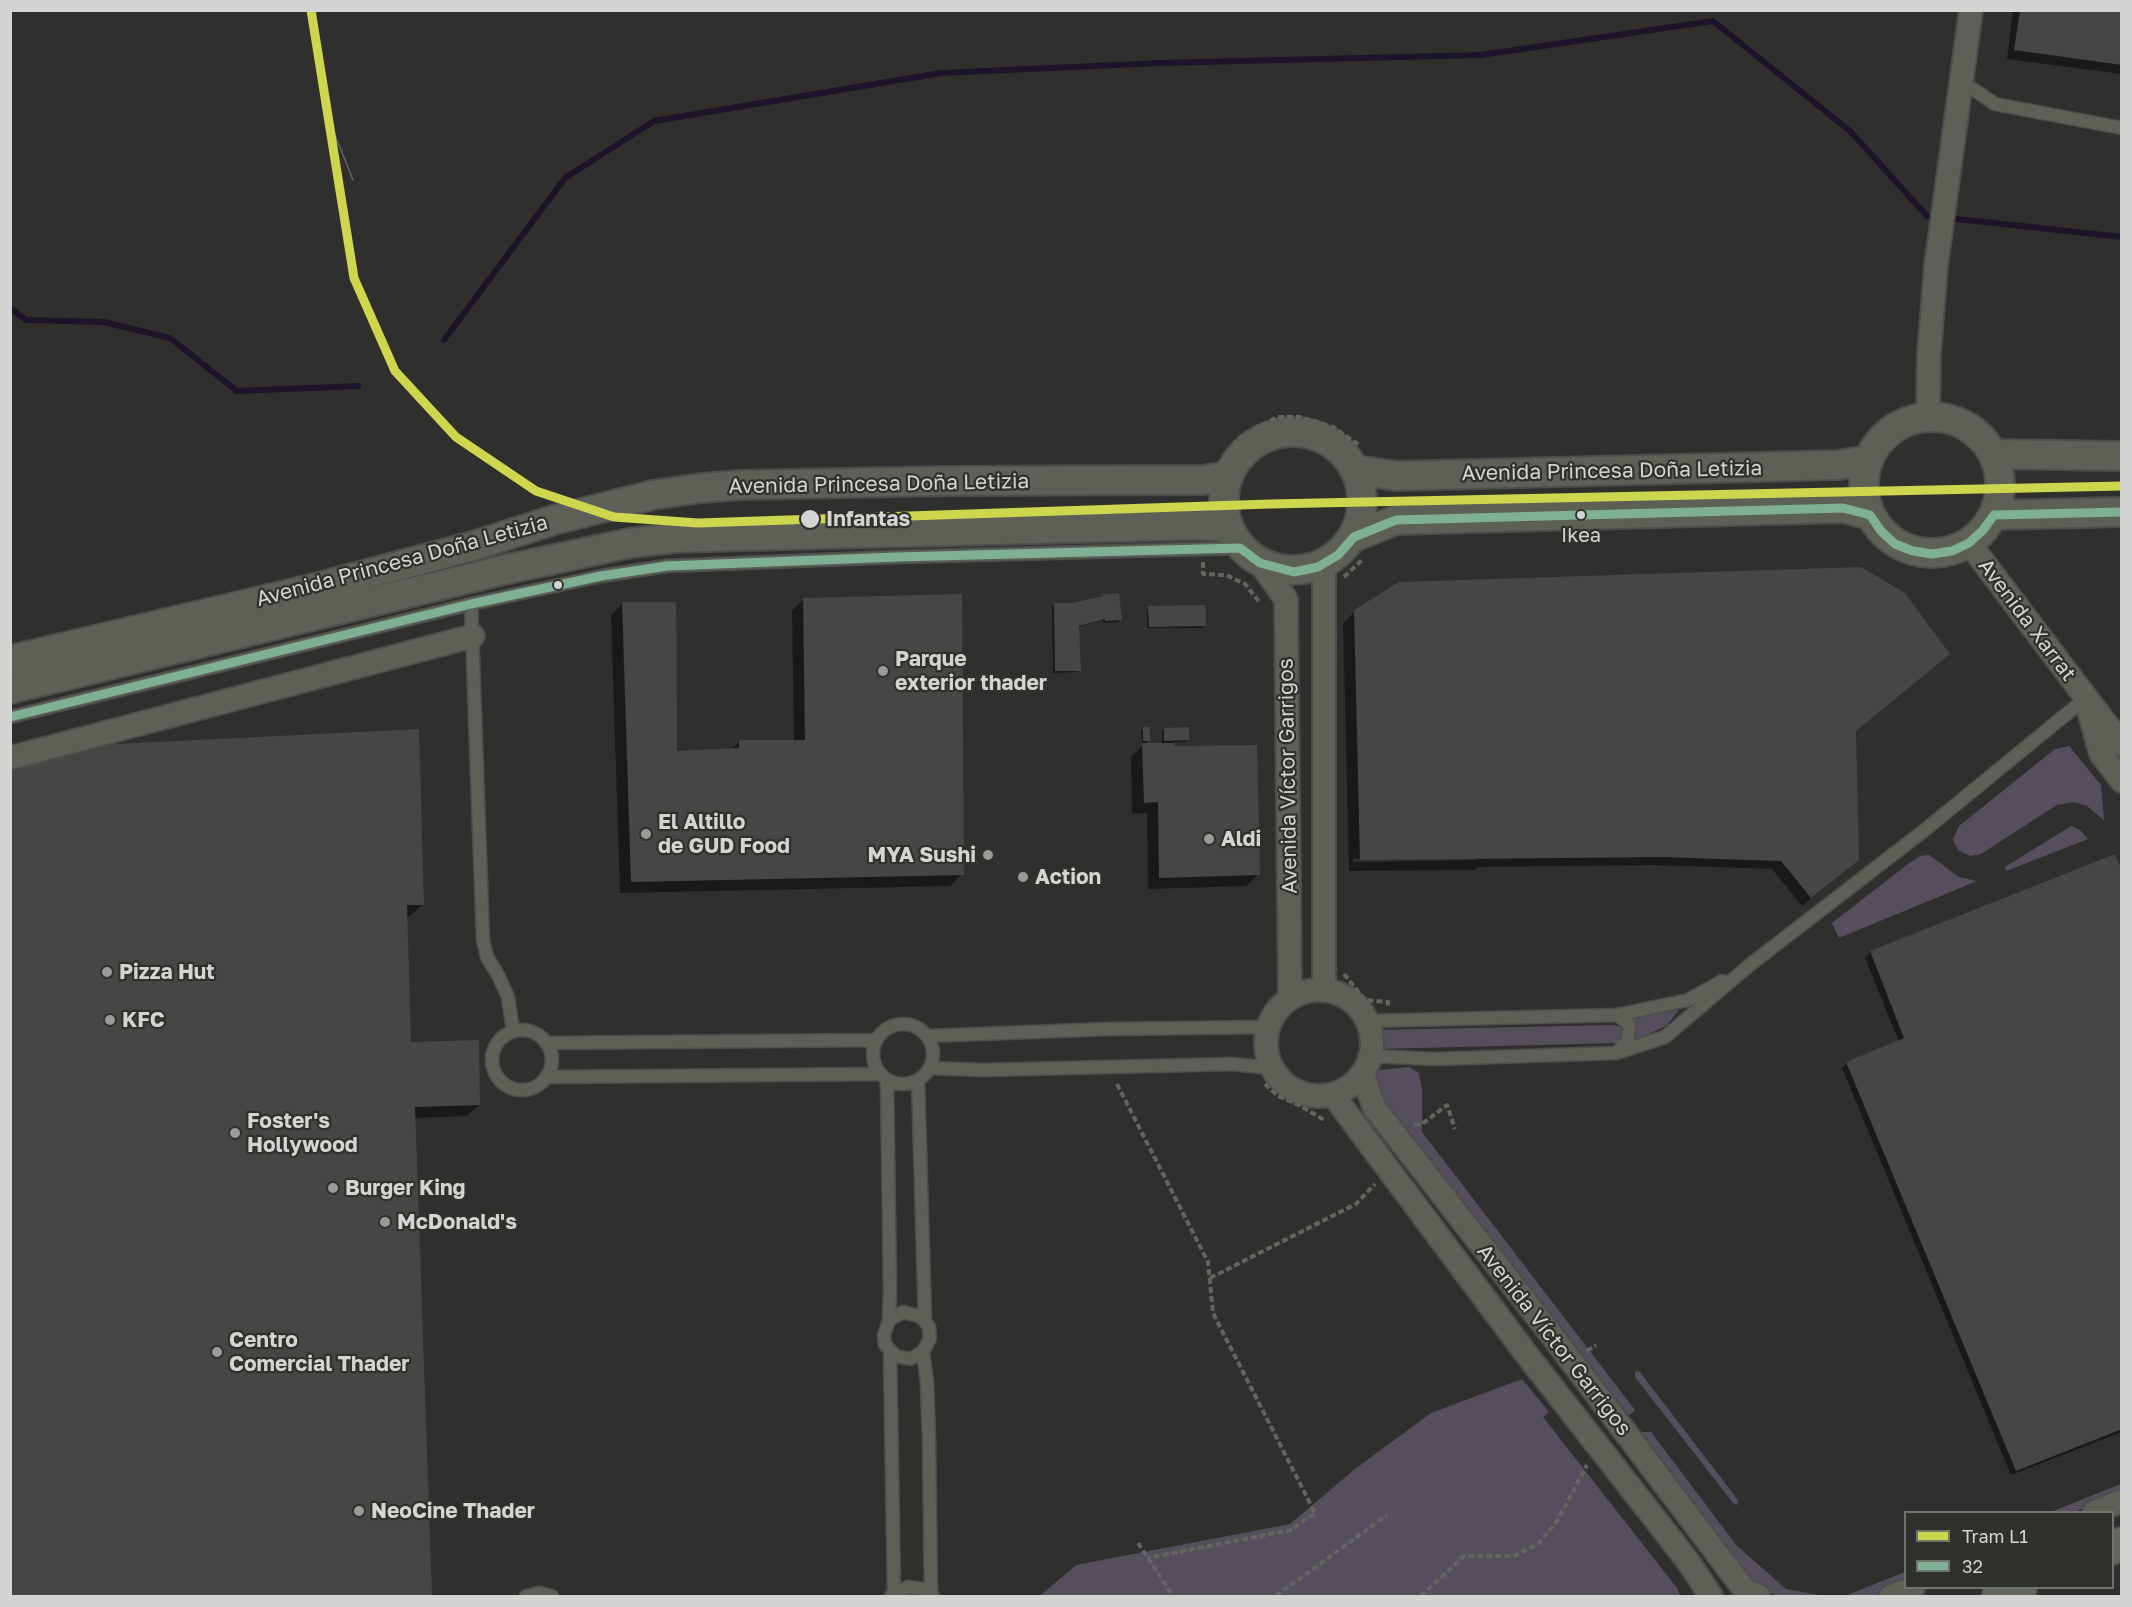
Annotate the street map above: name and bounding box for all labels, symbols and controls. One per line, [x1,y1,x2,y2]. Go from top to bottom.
street label: Avenida Princesa Doña Letizia [1461,456,1763,486]
street label: Avenida Princesa Doña Letizia [728,469,1030,499]
place label: Infantas [826,506,910,532]
marker: Infantas [799,508,821,530]
marker: Ikea [1575,509,1587,521]
street label: Avenida Princesa Doña Letizia [253,510,551,612]
place label: Ikea [1561,524,1601,548]
street label: Avenida Xarrat [1973,554,2081,686]
unlabelled marker [552,579,564,591]
place label: Parque exterior thader [895,646,1047,696]
street label: Avenida Víctor Garrigos [1273,658,1303,894]
marker: Parque exterior thader [876,664,890,678]
place label: El Altillo de GUD Food [658,809,790,859]
place label: Aldi [1221,826,1261,852]
marker: El Altillo de GUD Food [639,827,653,841]
marker: Aldi [1202,832,1216,846]
place label: MYA Sushi [867,842,976,868]
marker: MYA Sushi [981,848,995,862]
place label: Action [1035,864,1101,890]
marker: Action [1016,870,1030,884]
place label: Pizza Hut [119,959,215,985]
marker: Pizza Hut [100,965,114,979]
place label: KFC [122,1007,165,1033]
marker: KFC [103,1013,117,1027]
place label: Foster's Hollywood [247,1108,358,1158]
marker: Foster's Hollywood [228,1126,242,1140]
place label: Burger King [345,1175,466,1201]
marker: Burger King [326,1181,340,1195]
place label: McDonald's [397,1209,517,1235]
marker: McDonald's [378,1215,392,1229]
street label: Avenida Víctor Garrigos [1471,1239,1637,1441]
place label: Centro Comercial Thader [229,1327,409,1377]
marker: Centro Comercial Thader [210,1345,224,1359]
place label: NeoCine Thader [371,1498,535,1524]
marker: NeoCine Thader [352,1504,366,1518]
legend [1904,1511,2114,1589]
text: Tram L1 [1962,1525,2028,1547]
text: 32 [1962,1555,1983,1577]

